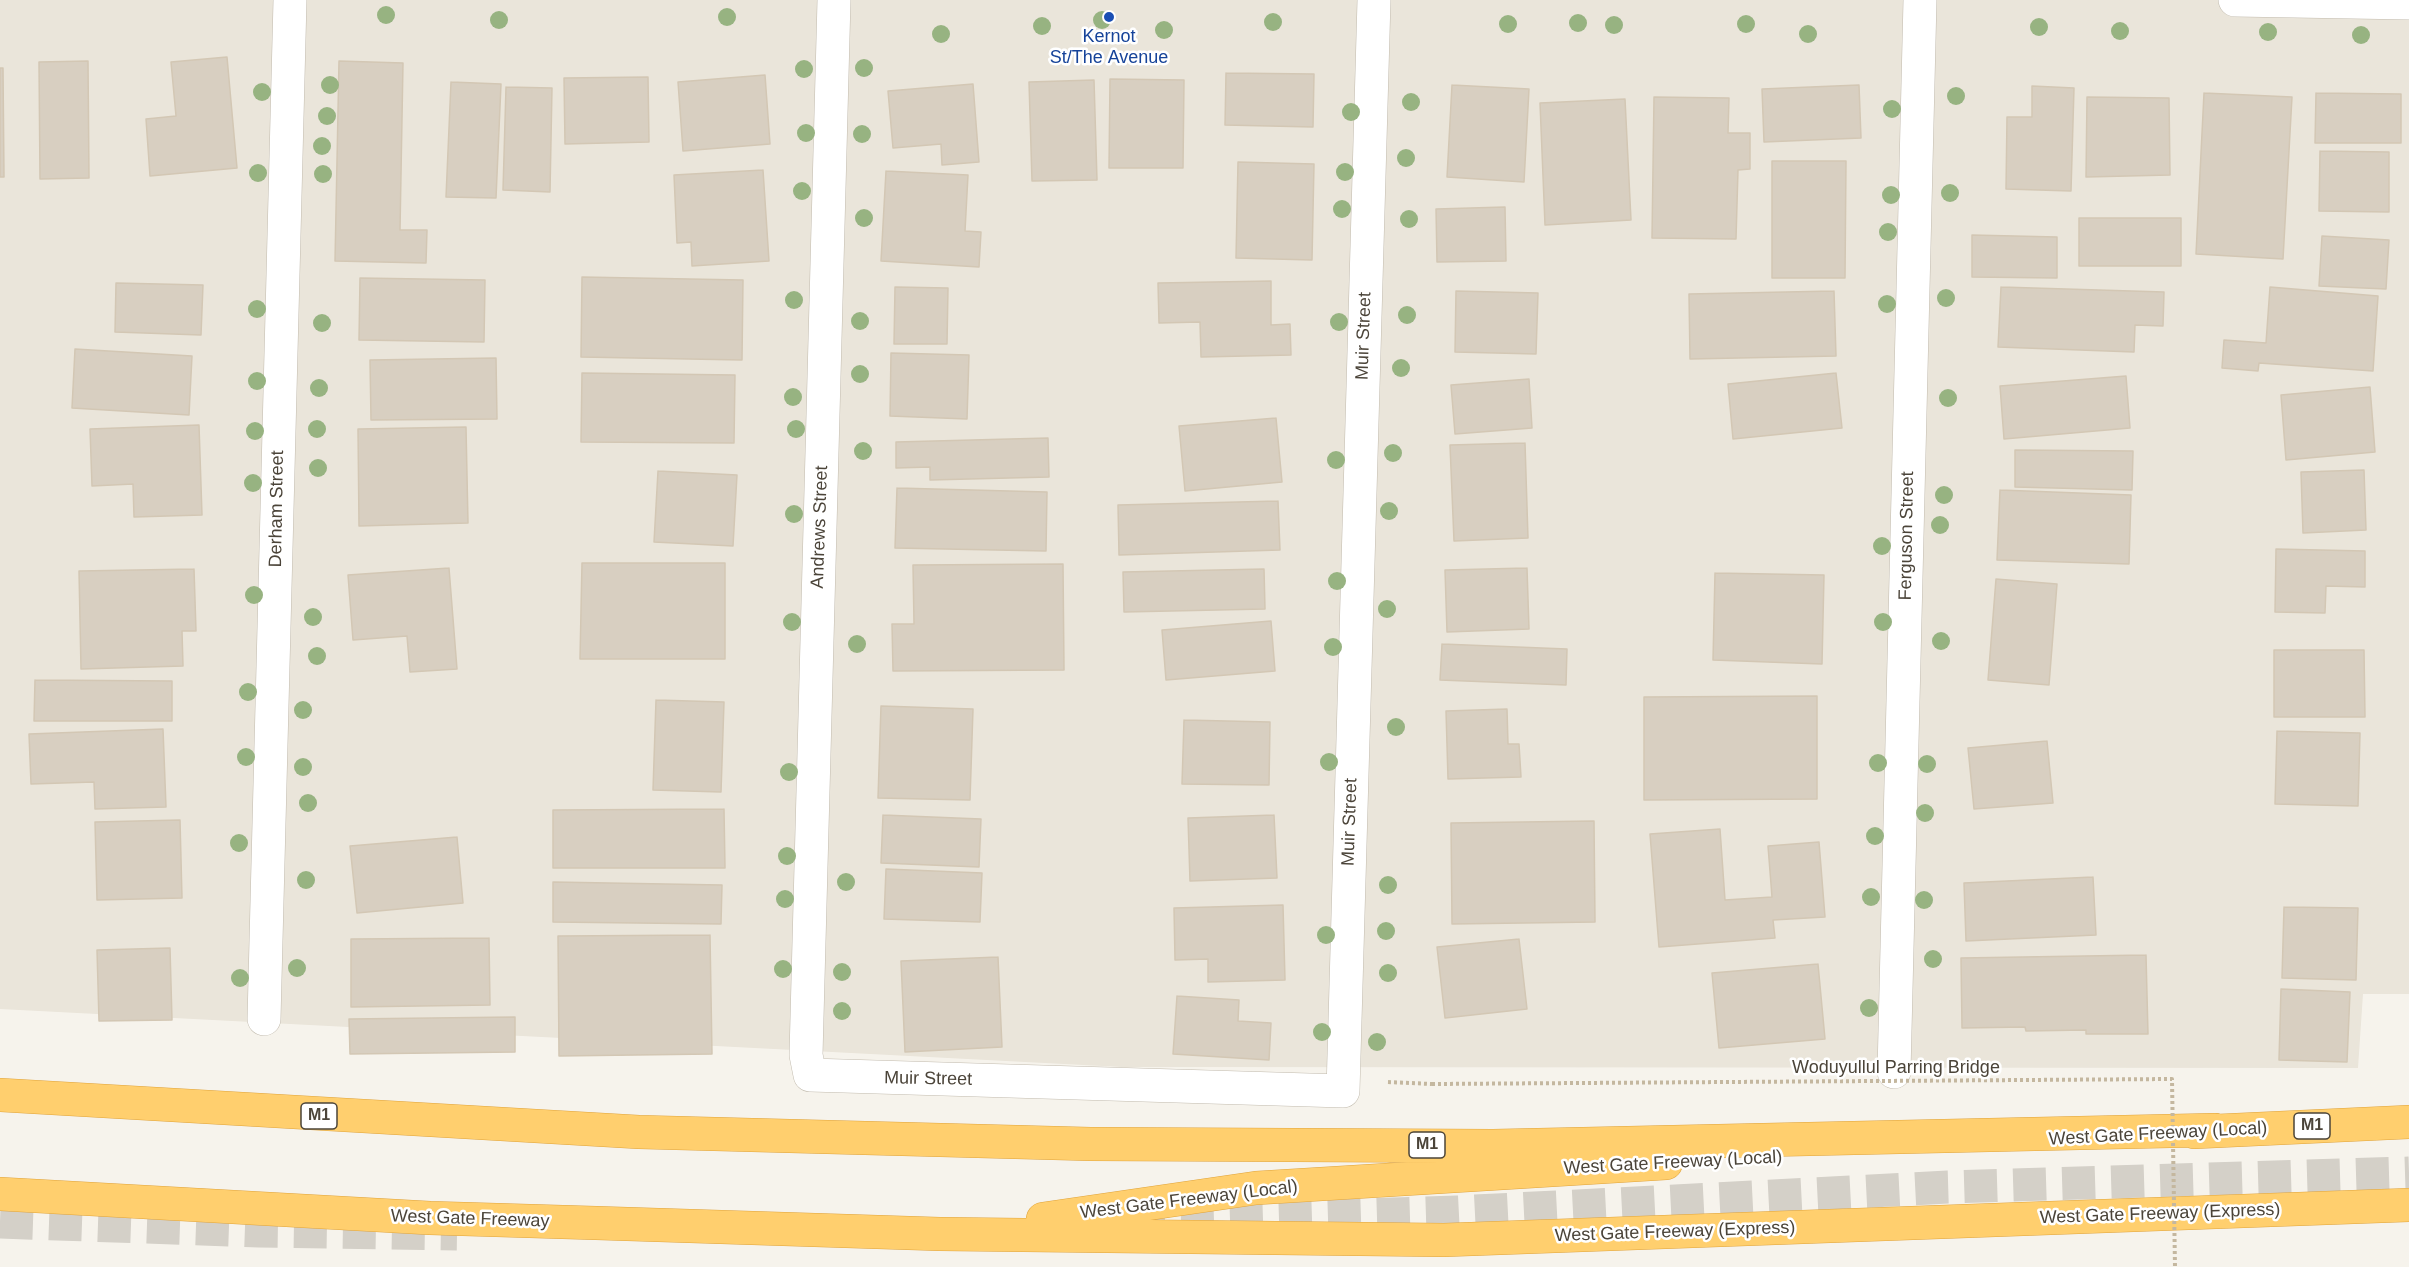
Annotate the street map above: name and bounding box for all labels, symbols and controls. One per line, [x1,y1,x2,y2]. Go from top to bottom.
marker: Kernot St/The Avenue [1102,10,1116,24]
place label: Kernot St/The Avenue [1050,26,1168,68]
street label: Muir Street [1352,292,1376,380]
street label: Derham Street [265,450,289,568]
street label: Andrews Street [807,465,833,589]
street label: Ferguson Street [1895,471,1919,601]
street label: Muir Street [1338,778,1362,866]
street label: Woduyullul Parring Bridge [1792,1057,2000,1079]
street label: Muir Street [884,1067,972,1091]
road number: M1 [301,1103,337,1129]
road number: M1 [2294,1113,2330,1139]
street label: West Gate Freeway (Local) [2048,1117,2268,1151]
road number: M1 [1409,1132,1445,1158]
street label: West Gate Freeway (Local) [1563,1146,1783,1180]
street label: West Gate Freeway (Local) [1079,1176,1299,1224]
street label: West Gate Freeway (Express) [2039,1199,2281,1229]
street label: West Gate Freeway [390,1205,550,1233]
street label: West Gate Freeway (Express) [1554,1217,1796,1247]

